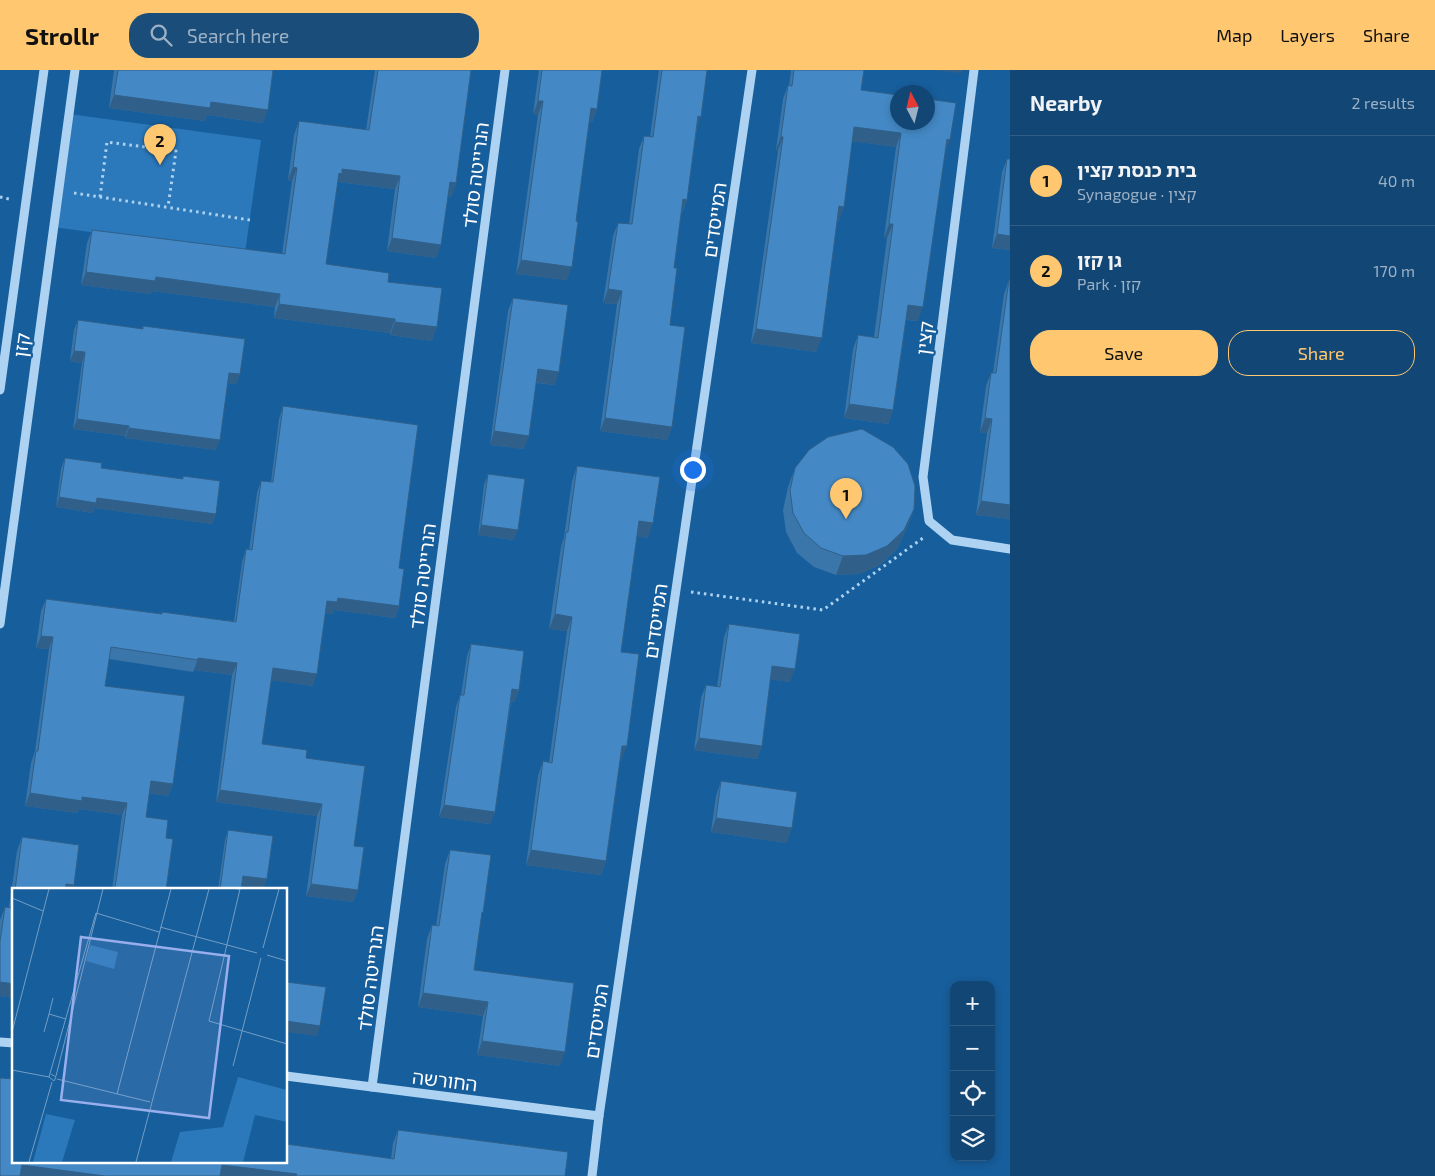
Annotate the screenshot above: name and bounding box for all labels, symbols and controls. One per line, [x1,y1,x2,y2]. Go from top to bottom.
search box [129,13,479,58]
text: Strollr [25,21,99,50]
icon: search [147,21,175,49]
text: Search here [187,24,289,47]
text: Map [1216,24,1252,46]
text: Layers [1280,24,1335,46]
text: Share [1363,24,1410,46]
north arrow [890,85,935,130]
text: Nearby [1030,90,1102,115]
text: 2 results [1352,93,1415,112]
street label: הנרייטה סולד [457,121,493,229]
pin: 2 [144,124,176,165]
text: בית כנסת קצין [1077,158,1197,181]
text: 1 [1043,171,1049,190]
text: 40 m [1378,171,1415,190]
street label: המייסדים [697,181,731,259]
text: Synagogue · קצין [1077,184,1197,203]
text: גן קזן [1077,248,1122,271]
text: 2 [1041,261,1051,280]
text: 170 m [1373,261,1415,280]
text: Park · קזן [1077,274,1141,293]
street label: קצין [911,320,937,356]
button: Save [1030,330,1218,376]
button: Share [1228,330,1415,376]
street label: קזן [8,331,34,359]
your location [680,457,706,483]
pin: 1 [830,478,862,519]
street label: הנרייטה סולד [404,522,440,630]
street label: המייסדים [638,582,672,660]
inset map [12,888,288,1164]
street label: הנרייטה סולד [352,924,388,1032]
map controls [950,981,995,1161]
button: + [950,981,995,1026]
street label: המייסדים [579,982,613,1060]
button: − [950,1026,995,1071]
street label: החורשה [411,1065,479,1095]
button: locate [950,1071,995,1116]
button: layers [950,1116,995,1161]

